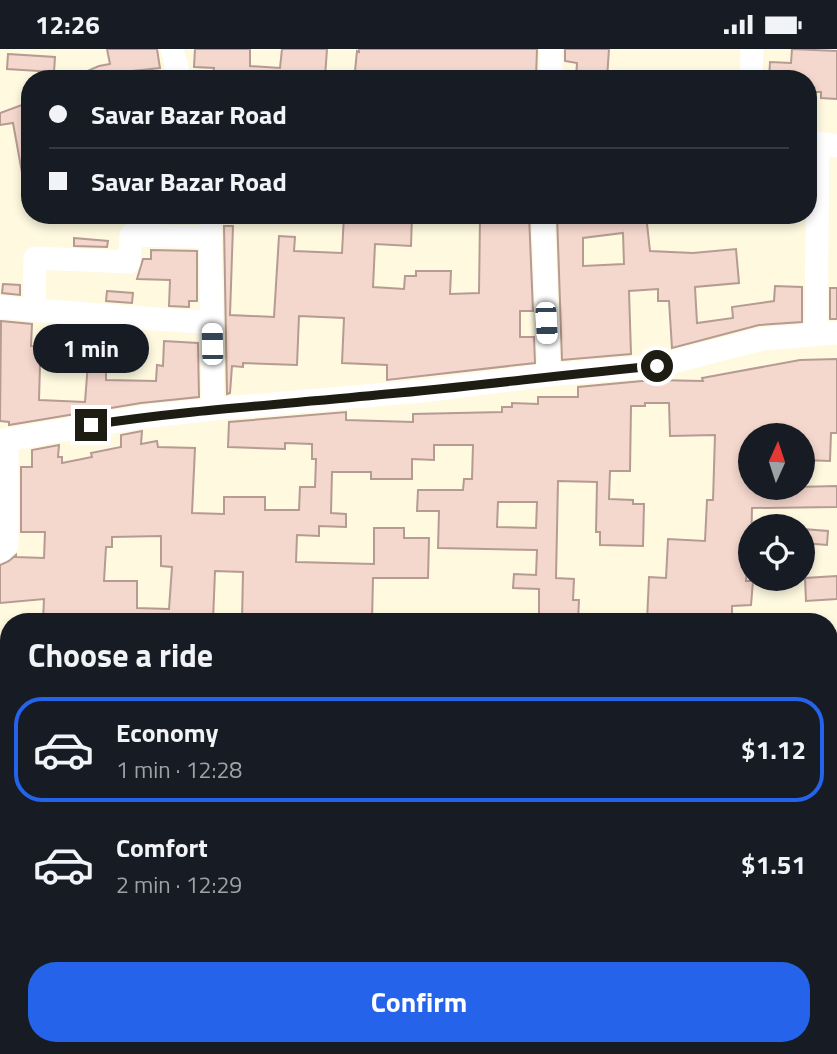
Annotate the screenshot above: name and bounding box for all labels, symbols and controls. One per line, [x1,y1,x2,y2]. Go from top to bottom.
text: 12:26 [35,5,100,44]
text: Savar Bazar Road [91,95,287,134]
text: Savar Bazar Road [91,162,287,201]
car [535,301,558,345]
callout: 1 min [33,323,149,373]
car [202,323,223,365]
text: 1 min [63,331,119,366]
route start [641,350,673,382]
route end [75,409,107,441]
north arrow [738,423,816,501]
map controls [738,423,815,591]
button: locate [738,514,815,591]
text: Choose a ride [28,631,213,679]
text: Economy [116,713,218,752]
icon: car [32,718,95,781]
text: $1.12 [741,730,806,769]
text: 1 min · 12:28 [116,752,242,787]
text: Comfort [116,828,208,867]
icon: car [32,833,95,896]
text: $1.51 [741,845,806,884]
text: 2 min · 12:29 [116,867,242,902]
button: Confirm [28,962,810,1042]

